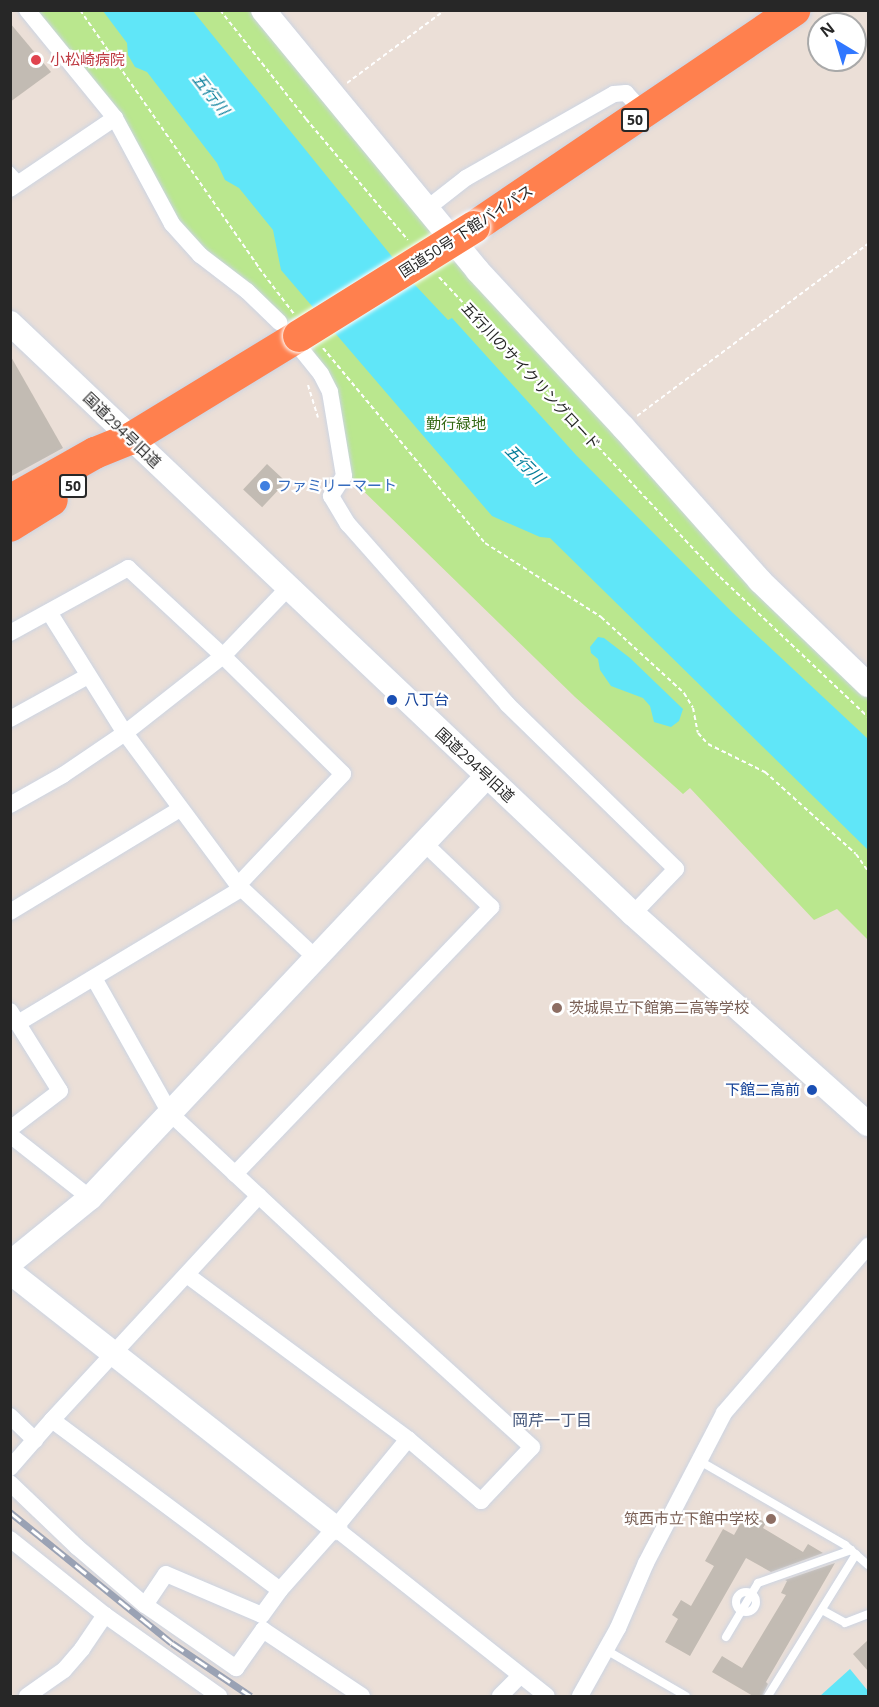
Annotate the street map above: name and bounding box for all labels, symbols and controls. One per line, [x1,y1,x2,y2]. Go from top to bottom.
north arrow [807,12,867,72]
text: N [815,17,839,42]
marker: 小松崎病院 [27,51,45,69]
place label: 小松崎病院 [50,51,125,69]
water label: 五行川 [189,69,233,119]
road number: 50 [620,109,650,131]
street label: 国道50号 下館バイパス [396,181,536,281]
street label: 五行川のサイクリングロード [458,299,604,453]
street label: 国道294号旧道 [80,389,164,471]
park label: 勤行緑地 [426,415,486,433]
water label: 五行川 [501,440,549,488]
road number: 50 [58,475,88,497]
place label: ファミリーマート [277,477,397,495]
marker: ファミリーマート [258,479,272,493]
place label: 八丁台 [404,691,449,709]
marker: 八丁台 [385,693,399,707]
street label: 国道294号旧道 [432,724,518,806]
place label: 茨城県立下館第二高等学校 [569,999,749,1017]
marker: 茨城県立下館第二高等学校 [550,1001,564,1015]
place label: 下館二高前 [725,1081,800,1099]
marker: 下館二高前 [805,1083,819,1097]
district label: 岡芹一丁目 [512,1410,592,1430]
place label: 筑西市立下館中学校 [624,1510,759,1528]
marker: 筑西市立下館中学校 [764,1512,778,1526]

